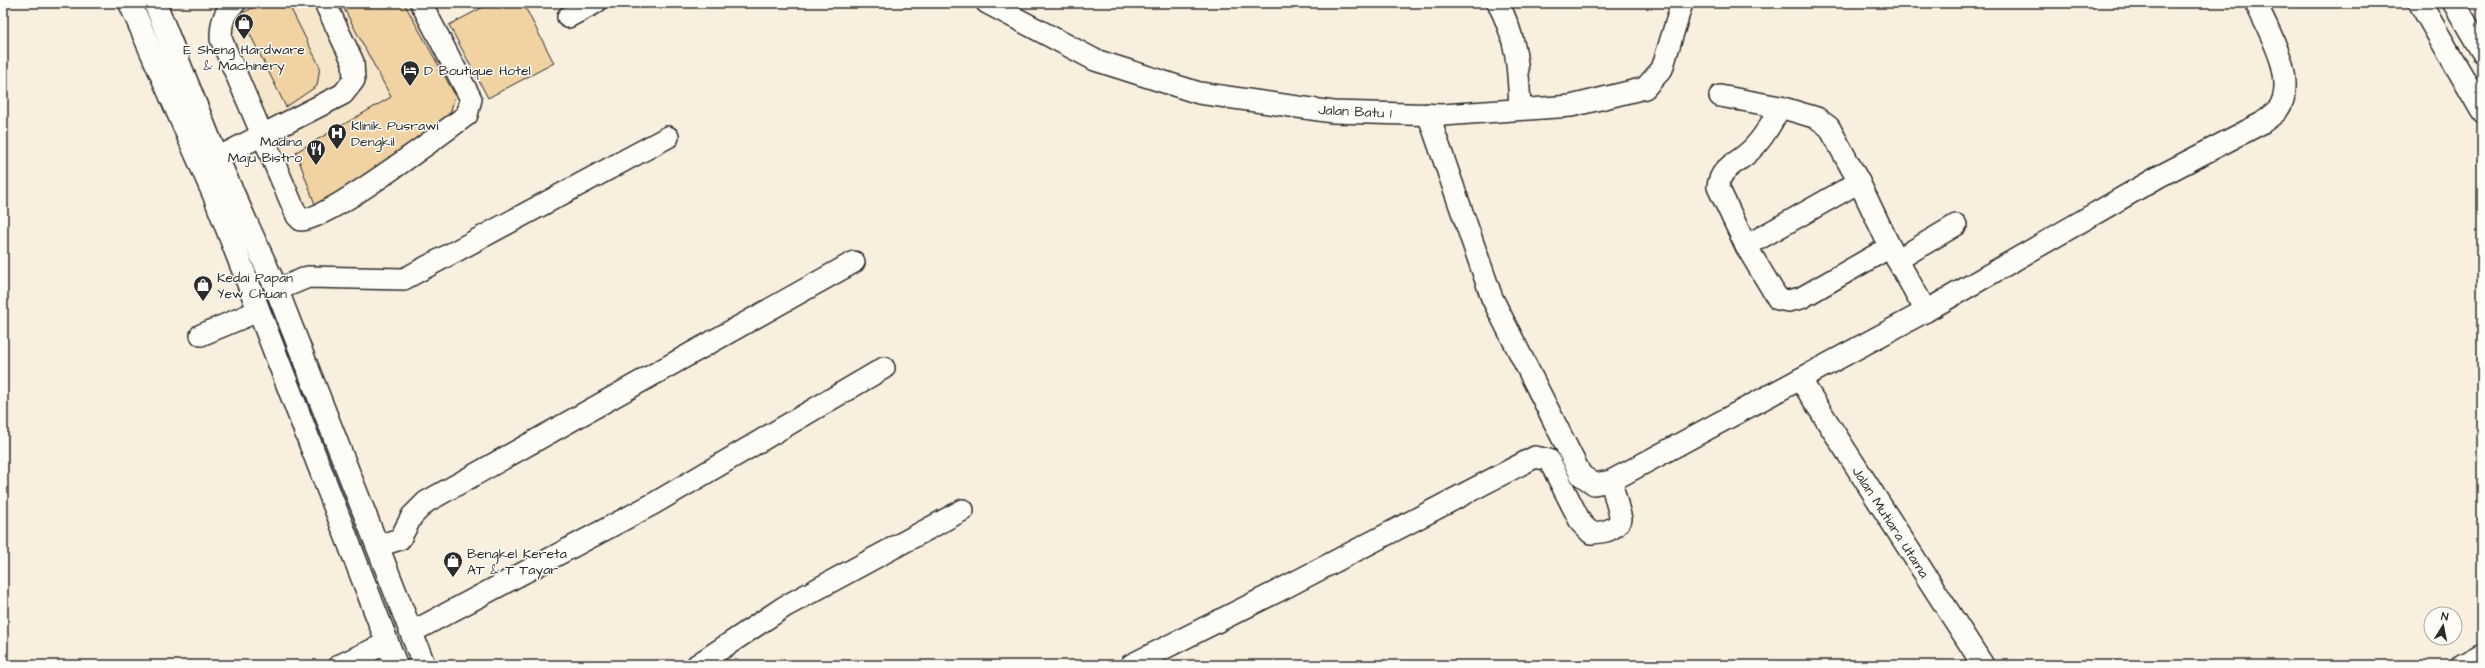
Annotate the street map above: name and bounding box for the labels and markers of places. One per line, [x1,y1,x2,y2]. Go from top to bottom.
shop icon: E Sheng Hardware & Machinery [233,12,255,40]
place label: E Sheng Hardware & Machinery [183,40,305,76]
hotel icon: D Boutique Hotel [399,59,421,87]
place label: D Boutique Hotel [424,61,531,81]
place label: Klinik Pusrawi Dengkil [351,116,438,152]
hospital icon: Klinik Pusrawi Dengkil [326,122,348,150]
place label: Madina Maju Bistro [228,132,302,168]
restaurant icon: Madina Maju Bistro [305,138,327,166]
place label: Kedai Papan Yew Chuan [217,268,293,304]
shop icon: Kedai Papan Yew Chuan [192,274,214,302]
place label: Bengkel Kereta AT & T Tayar [467,544,567,580]
shop icon: Bengkel Kereta AT & T Tayar [442,550,464,578]

